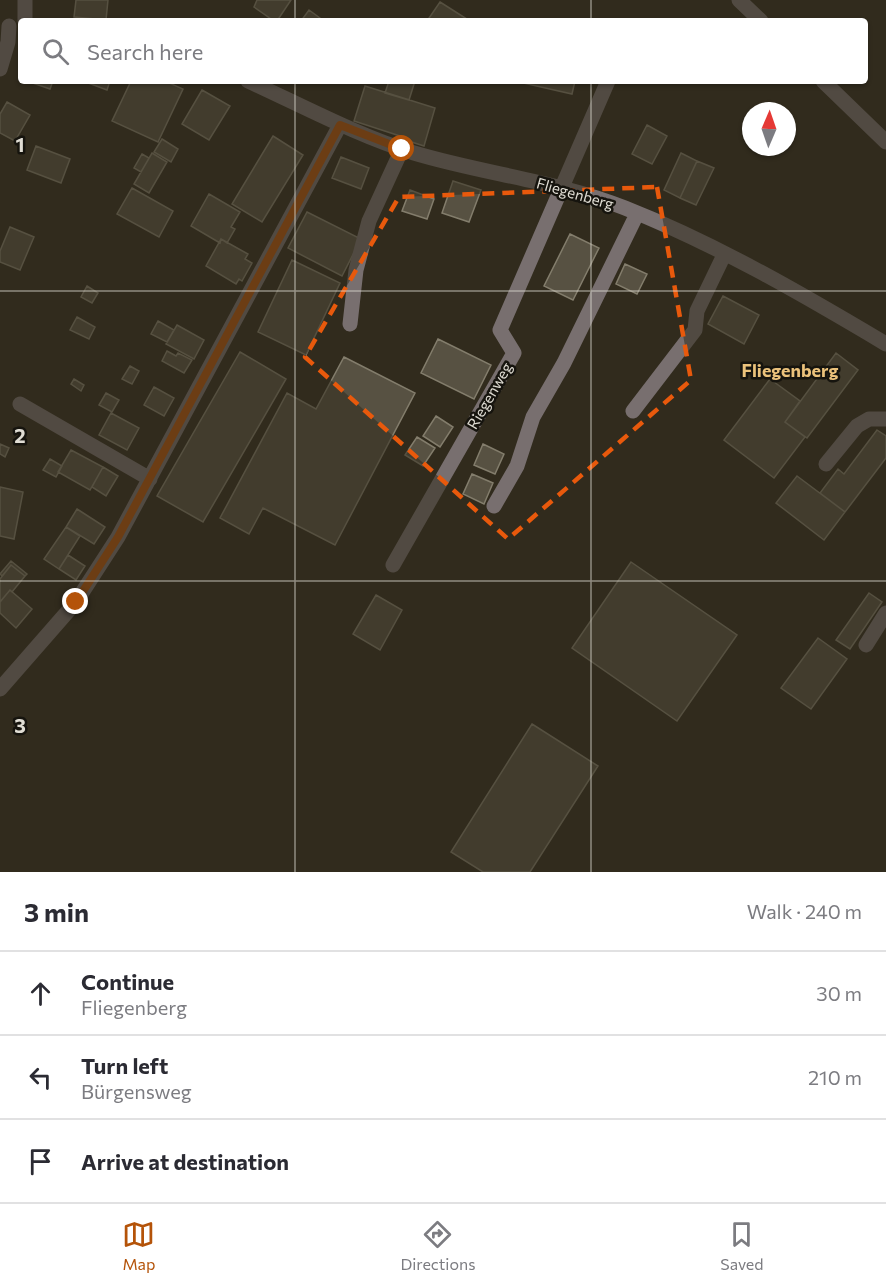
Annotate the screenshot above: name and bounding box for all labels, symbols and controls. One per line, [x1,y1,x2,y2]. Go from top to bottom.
search box [18,18,868,84]
icon: search [39,35,72,68]
text: Search here [87,38,203,65]
north arrow [742,102,796,156]
text: 1 [15,132,25,156]
route start [388,135,414,161]
street label: Fliegenberg [535,173,616,213]
street label: Riegenweg [463,359,515,432]
district label: Fliegenberg [742,359,839,381]
text: 2 [14,423,26,447]
route end [62,588,88,614]
text: 3 [14,713,26,737]
text: 3 min [24,896,89,927]
text: Walk · 240 m [747,899,862,923]
text: Continue [81,968,174,995]
icon: ahead [24,977,57,1010]
text: 30 m [816,981,862,1005]
text: Fliegenberg [81,995,187,1019]
text: Turn left [81,1052,168,1079]
icon: left [24,1061,57,1094]
text: 210 m [808,1065,862,1089]
text: Bürgensweg [81,1079,192,1103]
icon: arrive [24,1145,57,1178]
text: Arrive at destination [81,1148,289,1175]
tab: Map [122,1218,155,1273]
tab: Directions [400,1218,475,1273]
tab: Saved [720,1218,764,1273]

